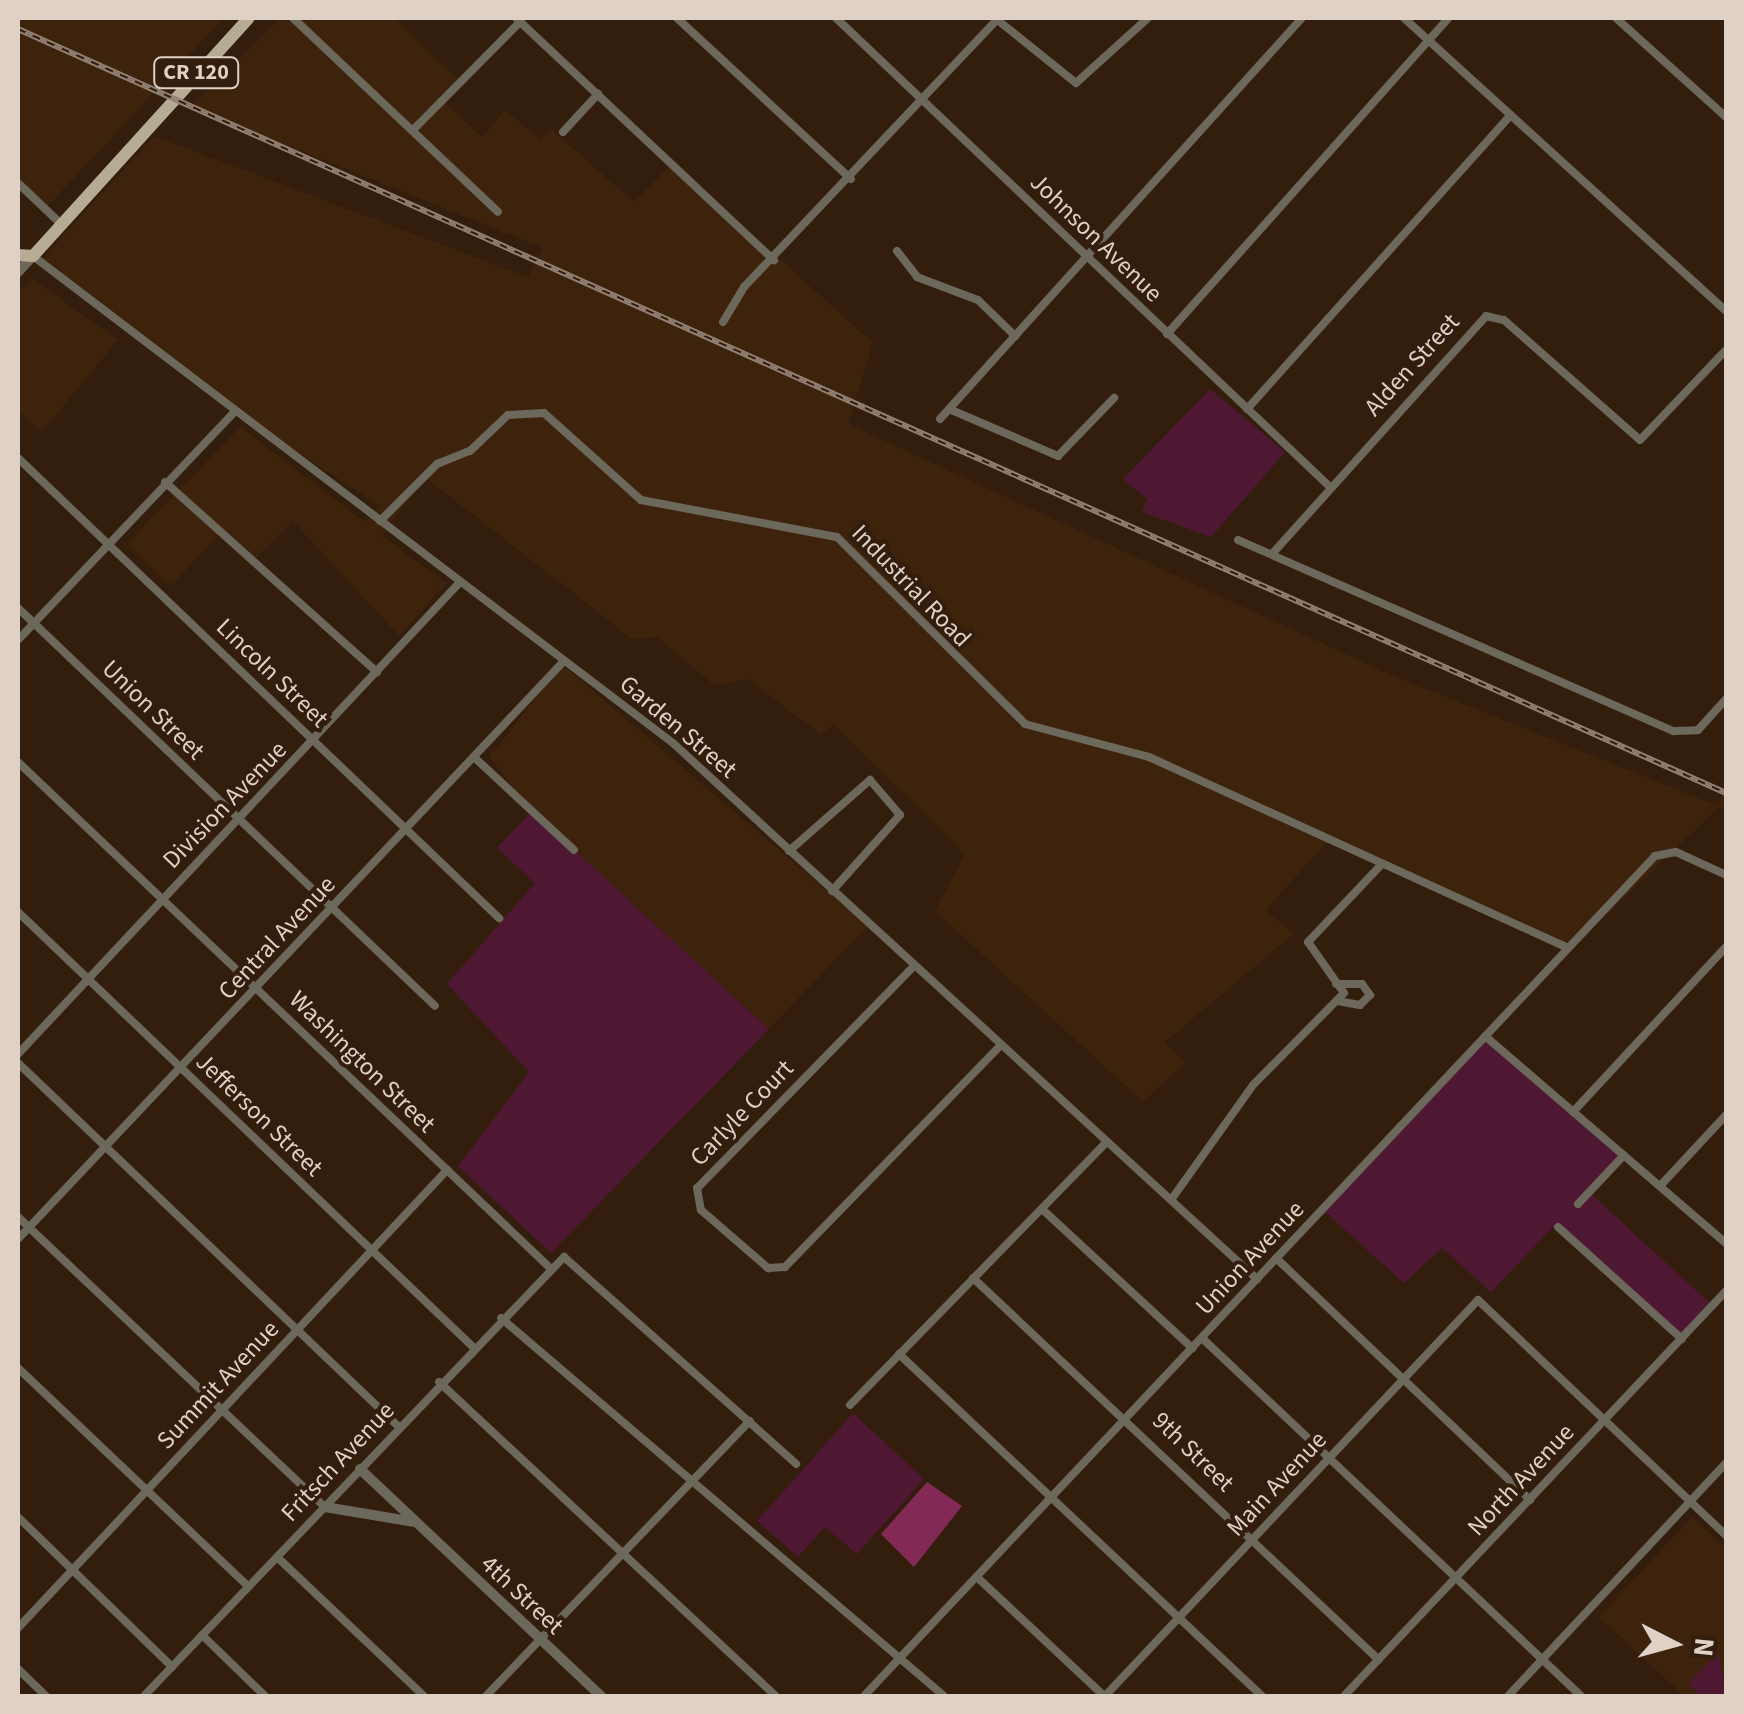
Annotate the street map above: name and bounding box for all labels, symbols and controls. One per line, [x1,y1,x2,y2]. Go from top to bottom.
road number: CR 120 [151,56,241,90]
street label: Johnson Avenue [1024,167,1168,309]
street label: Alden Street [1358,308,1466,422]
street label: Industrial Road [845,519,977,653]
street label: Lincoln Street [210,612,334,734]
street label: Union Street [96,654,210,766]
street label: Garden Street [613,669,743,785]
street label: Division Avenue [157,735,293,875]
street label: Central Avenue [212,870,342,1006]
street label: Washington Street [283,985,441,1139]
street label: Jefferson Street [189,1047,329,1183]
street label: Carlyle Court [684,1054,800,1172]
street label: Union Avenue [1190,1195,1310,1321]
street label: Summit Avenue [151,1314,285,1456]
street label: Fritsch Avenue [275,1396,401,1528]
street label: 9th Street [1146,1406,1240,1498]
street label: North Avenue [1461,1418,1581,1542]
street label: Main Avenue [1221,1425,1333,1543]
street label: 4th Street [474,1549,570,1641]
north arrow [1624,1594,1724,1694]
text: N [1683,1636,1725,1658]

